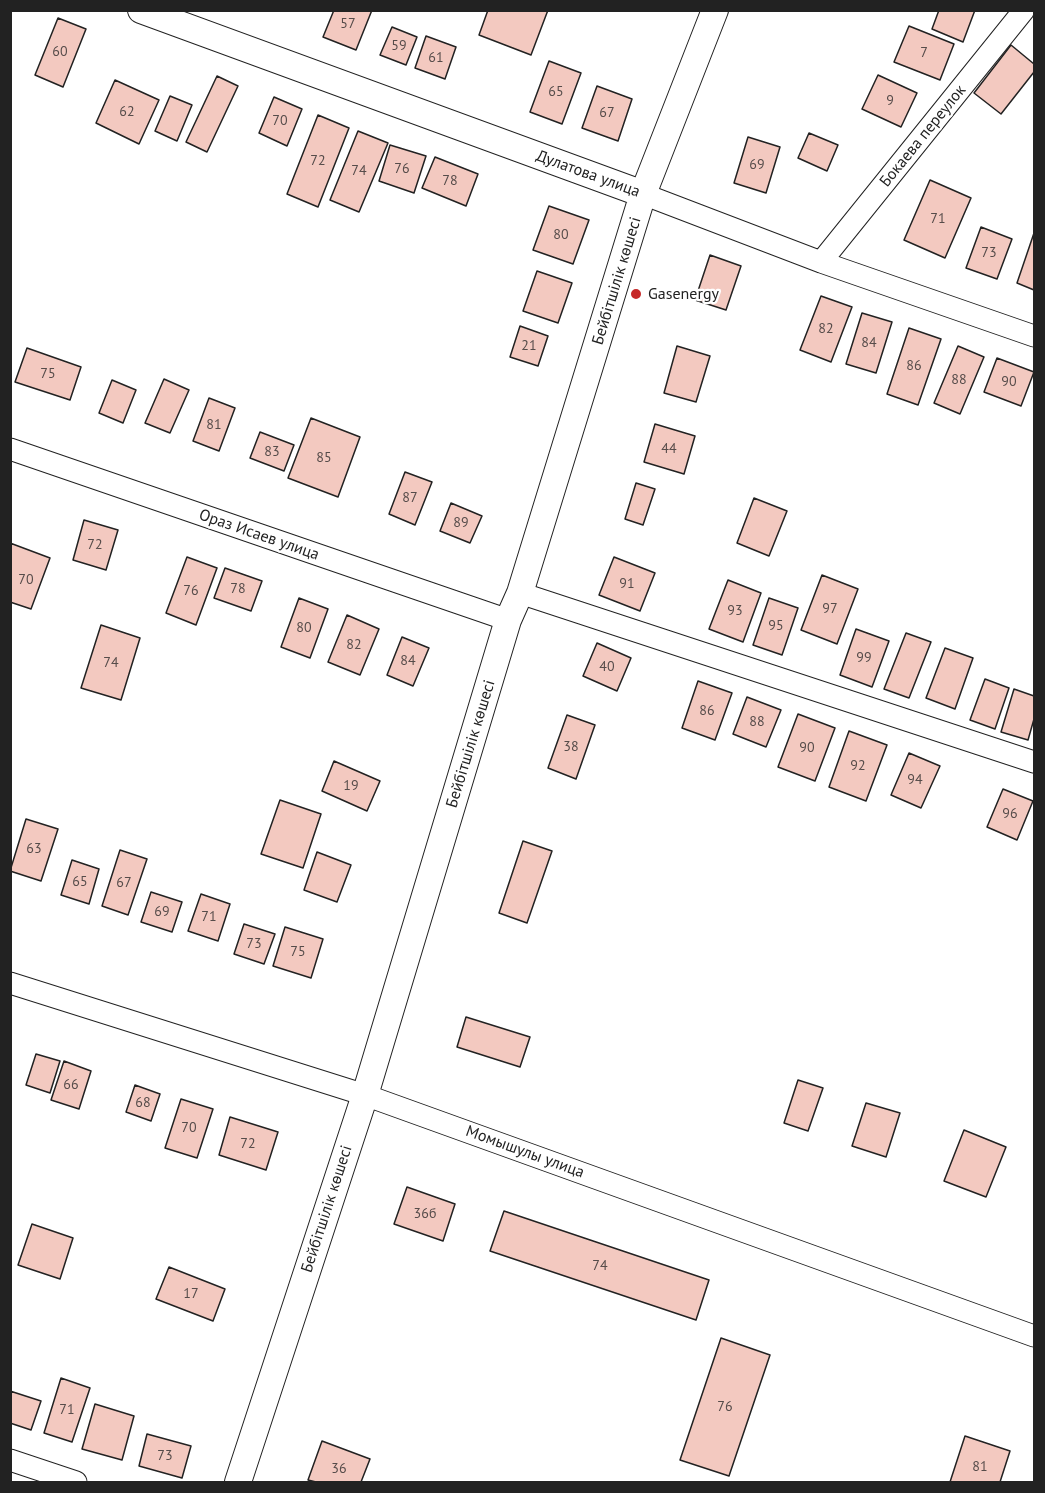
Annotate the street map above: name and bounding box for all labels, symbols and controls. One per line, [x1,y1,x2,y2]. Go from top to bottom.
house number: 57 [340,16,356,32]
house number: 59 [391,38,407,54]
house number: 60 [52,44,68,60]
house number: 7 [920,45,928,61]
house number: 61 [428,50,444,66]
street label: Бокаева переулок [876,81,970,191]
house number: 65 [548,84,564,100]
house number: 9 [886,93,894,109]
house number: 62 [119,104,135,120]
house number: 67 [599,105,615,121]
house number: 70 [272,113,288,129]
street label: Дулатова улица [533,146,643,202]
house number: 72 [310,153,326,169]
house number: 69 [749,157,765,173]
house number: 76 [394,161,410,177]
house number: 74 [351,163,367,179]
house number: 78 [442,173,458,189]
house number: 71 [930,211,946,227]
street label: Бейбітшілік көшесі [588,215,646,347]
house number: 80 [553,227,569,243]
house number: 73 [981,245,997,261]
place label: Gasenergy [648,284,719,304]
marker: Gasenergy [629,287,643,301]
house number: 82 [818,321,834,337]
house number: 84 [861,335,877,351]
house number: 21 [521,338,537,354]
house number: 86 [906,358,922,374]
house number: 75 [40,366,56,382]
house number: 88 [951,372,967,388]
house number: 90 [1001,374,1017,390]
house number: 81 [206,417,222,433]
house number: 44 [661,441,677,457]
house number: 83 [264,444,280,460]
house number: 85 [316,450,332,466]
house number: 87 [402,490,418,506]
street label: Ораз Исаев улица [196,505,322,565]
house number: 89 [453,515,469,531]
house number: 72 [87,537,103,553]
house number: 70 [18,572,34,588]
house number: 91 [619,576,635,592]
house number: 78 [230,581,246,597]
house number: 76 [183,583,199,599]
house number: 97 [822,601,838,617]
house number: 93 [727,603,743,619]
house number: 95 [768,618,784,634]
house number: 80 [296,620,312,636]
house number: 82 [346,637,362,653]
house number: 99 [856,650,872,666]
house number: 84 [400,653,416,669]
house number: 74 [103,655,119,671]
house number: 40 [599,659,615,675]
street label: Бейбітшілік көшесі [442,678,500,810]
house number: 86 [699,703,715,719]
house number: 88 [749,714,765,730]
house number: 38 [563,739,579,755]
house number: 90 [799,740,815,756]
house number: 92 [850,758,866,774]
house number: 94 [907,772,923,788]
house number: 19 [343,778,359,794]
house number: 96 [1002,806,1018,822]
house number: 63 [26,841,42,857]
house number: 65 [72,874,88,890]
house number: 67 [116,875,132,891]
house number: 69 [154,904,170,920]
house number: 71 [201,909,217,925]
house number: 73 [246,936,262,952]
house number: 75 [290,944,306,960]
house number: 66 [63,1077,79,1093]
house number: 68 [135,1095,151,1111]
house number: 70 [181,1120,197,1136]
street label: Момышулы улица [463,1122,587,1182]
house number: 72 [240,1136,256,1152]
street label: Бейбітшілік көшесі [297,1143,357,1275]
house number: 36б [414,1206,436,1222]
house number: 74 [592,1258,608,1274]
house number: 17 [183,1286,199,1302]
house number: 76 [717,1399,733,1415]
house number: 71 [59,1402,75,1418]
house number: 73 [157,1448,173,1464]
house number: 81 [972,1459,988,1475]
house number: 36 [331,1461,347,1477]

